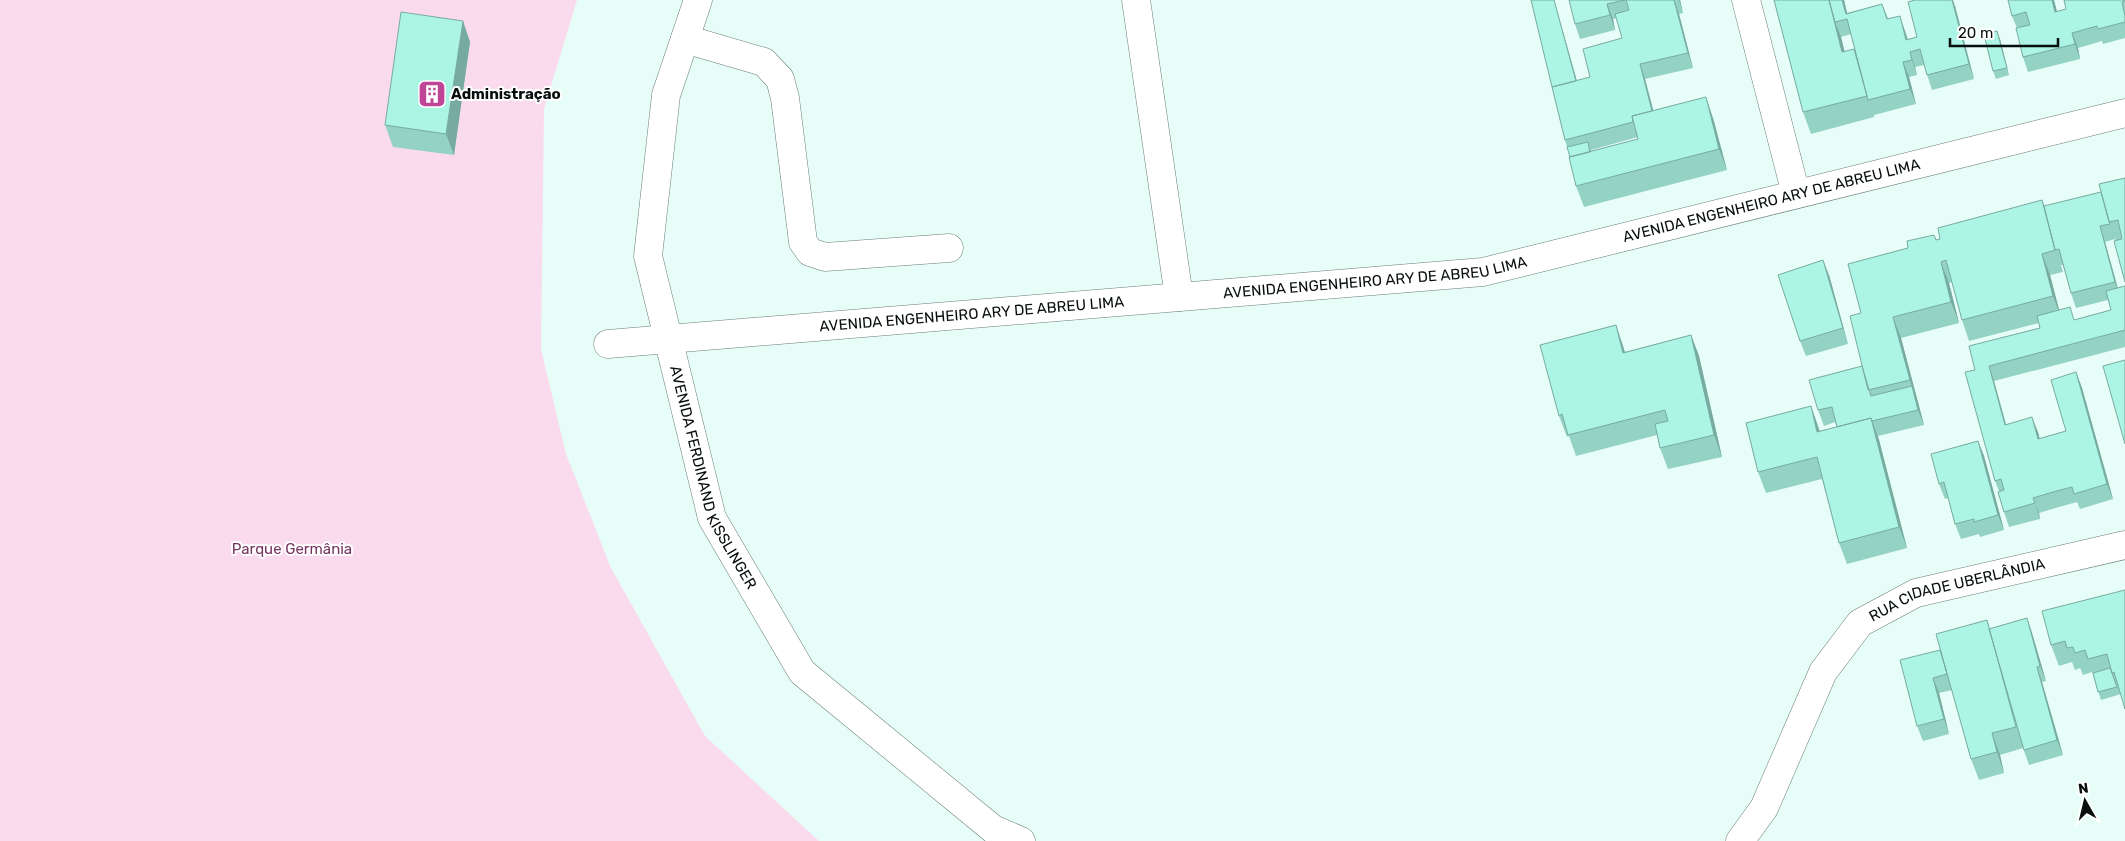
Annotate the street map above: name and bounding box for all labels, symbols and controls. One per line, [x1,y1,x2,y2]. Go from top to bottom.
scale bar [1950,15,2058,47]
text: 20 m [1958,24,1993,42]
building icon: Administração [417,79,447,109]
place label: Administração [451,85,561,103]
street label: AVENIDA ENGENHEIRO ARY DE ABREU LIMA [1621,155,1922,246]
street label: AVENIDA ENGENHEIRO ARY DE ABREU LIMA [1222,252,1529,302]
street label: AVENIDA ENGENHEIRO ARY DE ABREU LIMA [819,293,1125,336]
street label: AVENIDA FERDINAND KISSLINGER [666,364,761,592]
park label: Parque Germânia [232,540,352,558]
street label: RUA CIDADE UBERLÂNDIA [1866,555,2047,625]
north arrow [2060,776,2110,826]
text: N [2077,780,2089,798]

